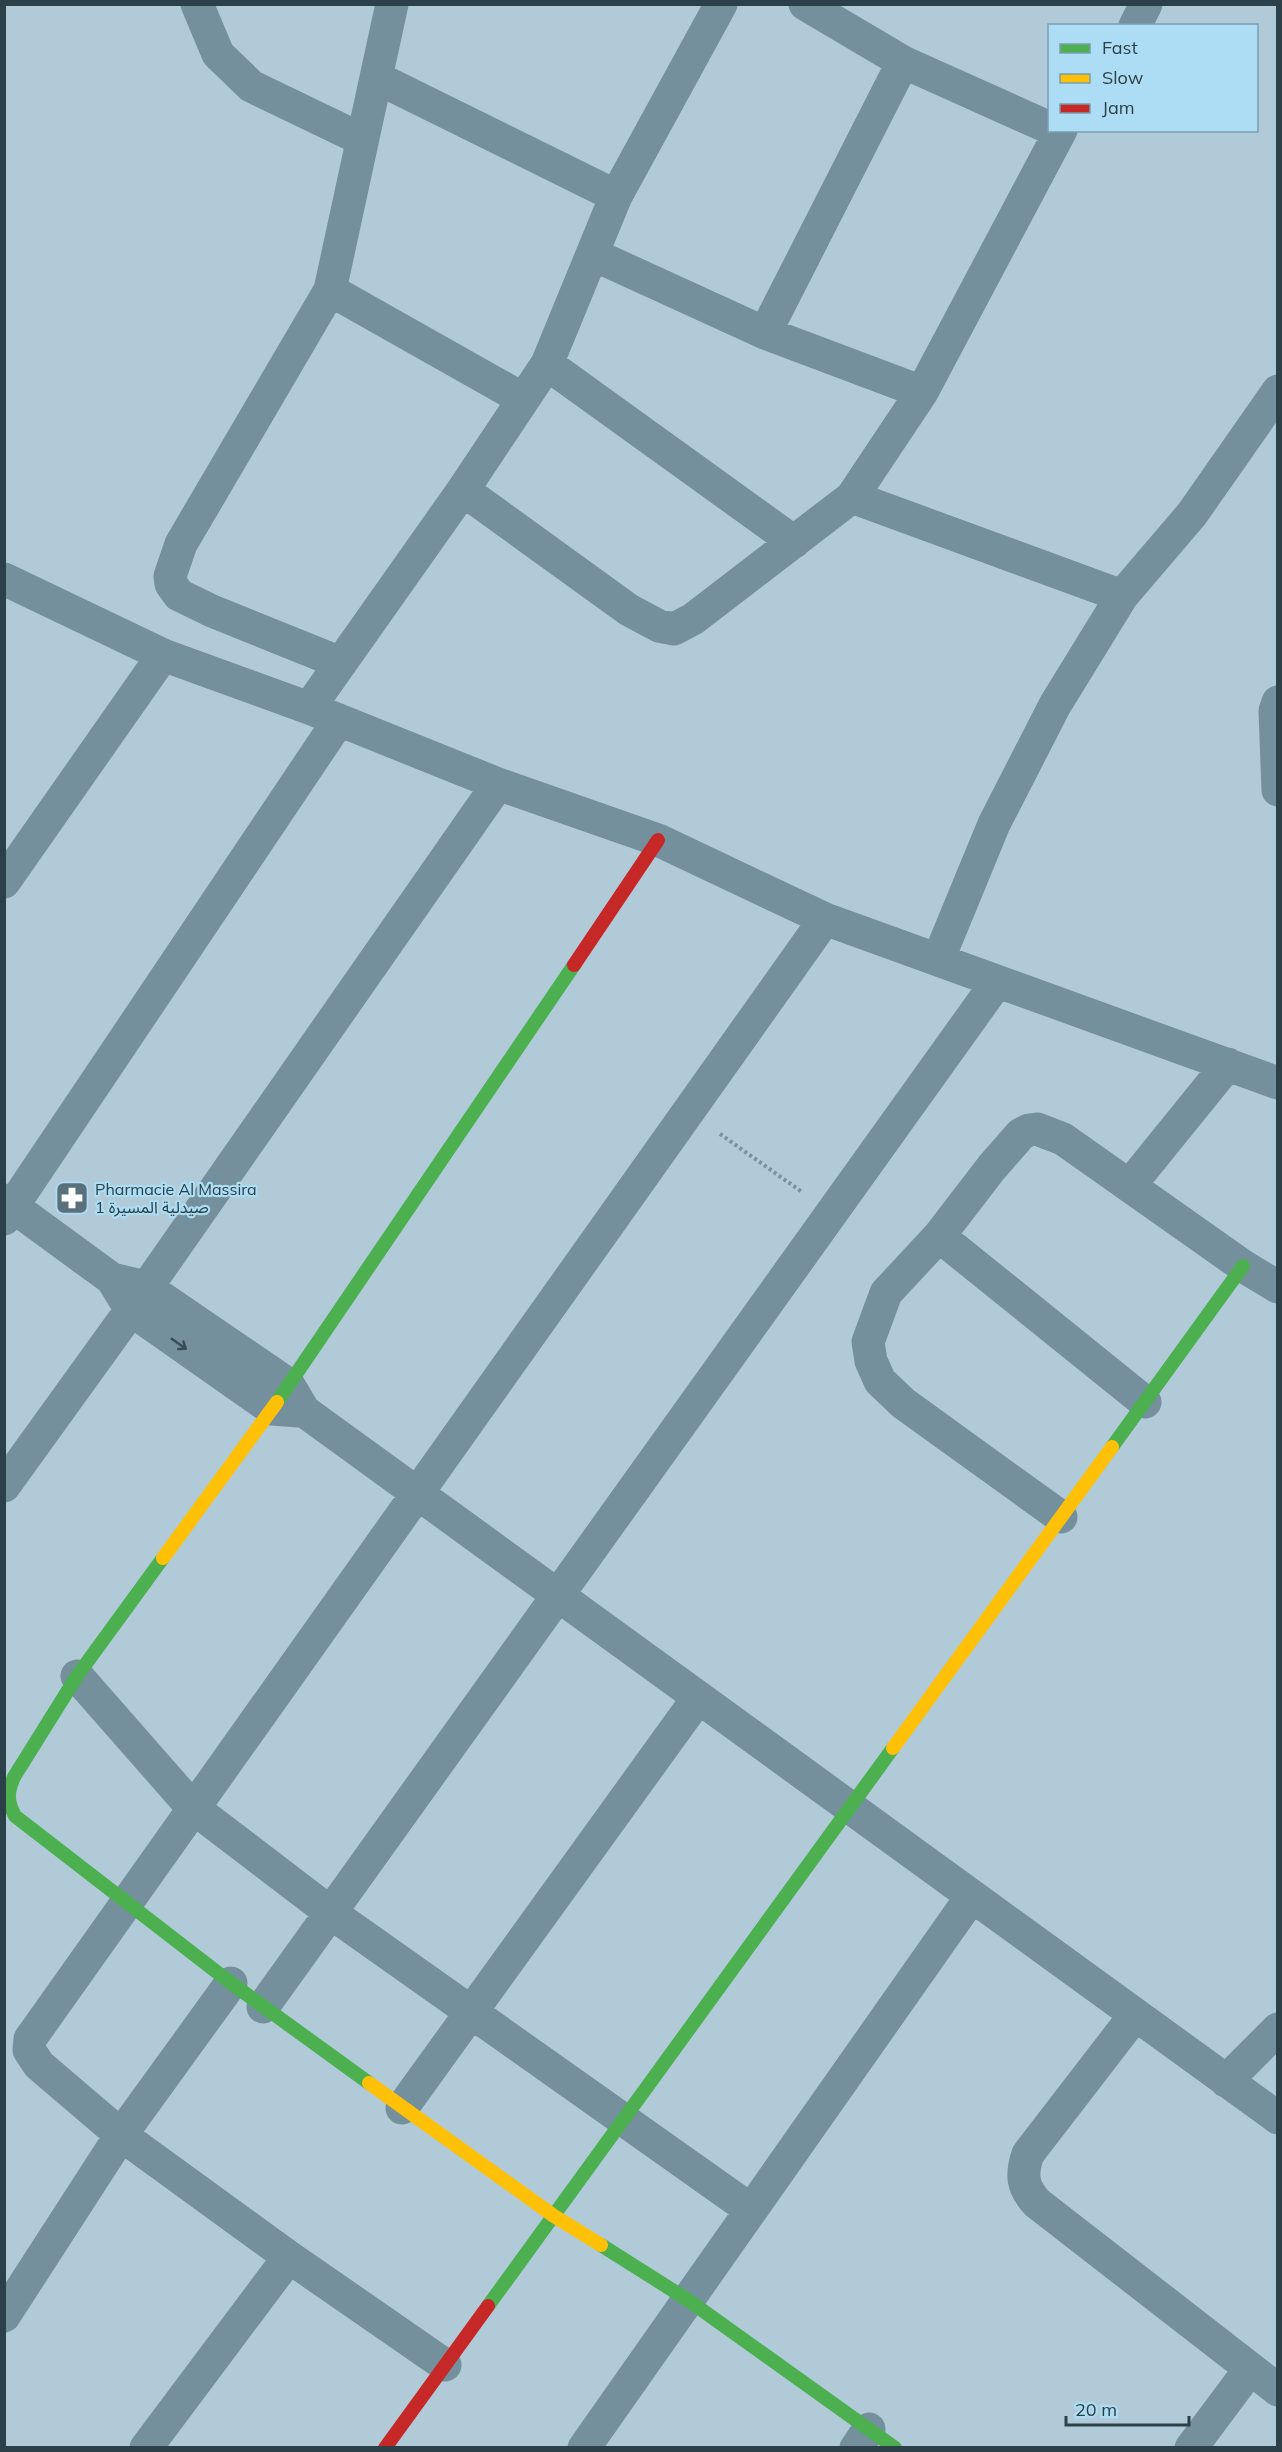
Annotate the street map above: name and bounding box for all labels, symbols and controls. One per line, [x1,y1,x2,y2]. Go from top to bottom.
legend [1048,24,1258,132]
text: Fast [1102,36,1138,59]
text: Slow [1102,66,1144,89]
text: Jam [1102,96,1135,119]
place label: Pharmacie Al Massira 1 صيدلية المسيرة [95,1179,257,1217]
pharmacy icon: Pharmacie Al Massira 1 صيدلية المسيرة [54,1180,90,1216]
one-way arrow [171,1337,187,1350]
scale bar [1066,2389,1189,2427]
text: 20 m [1075,2398,1117,2421]

